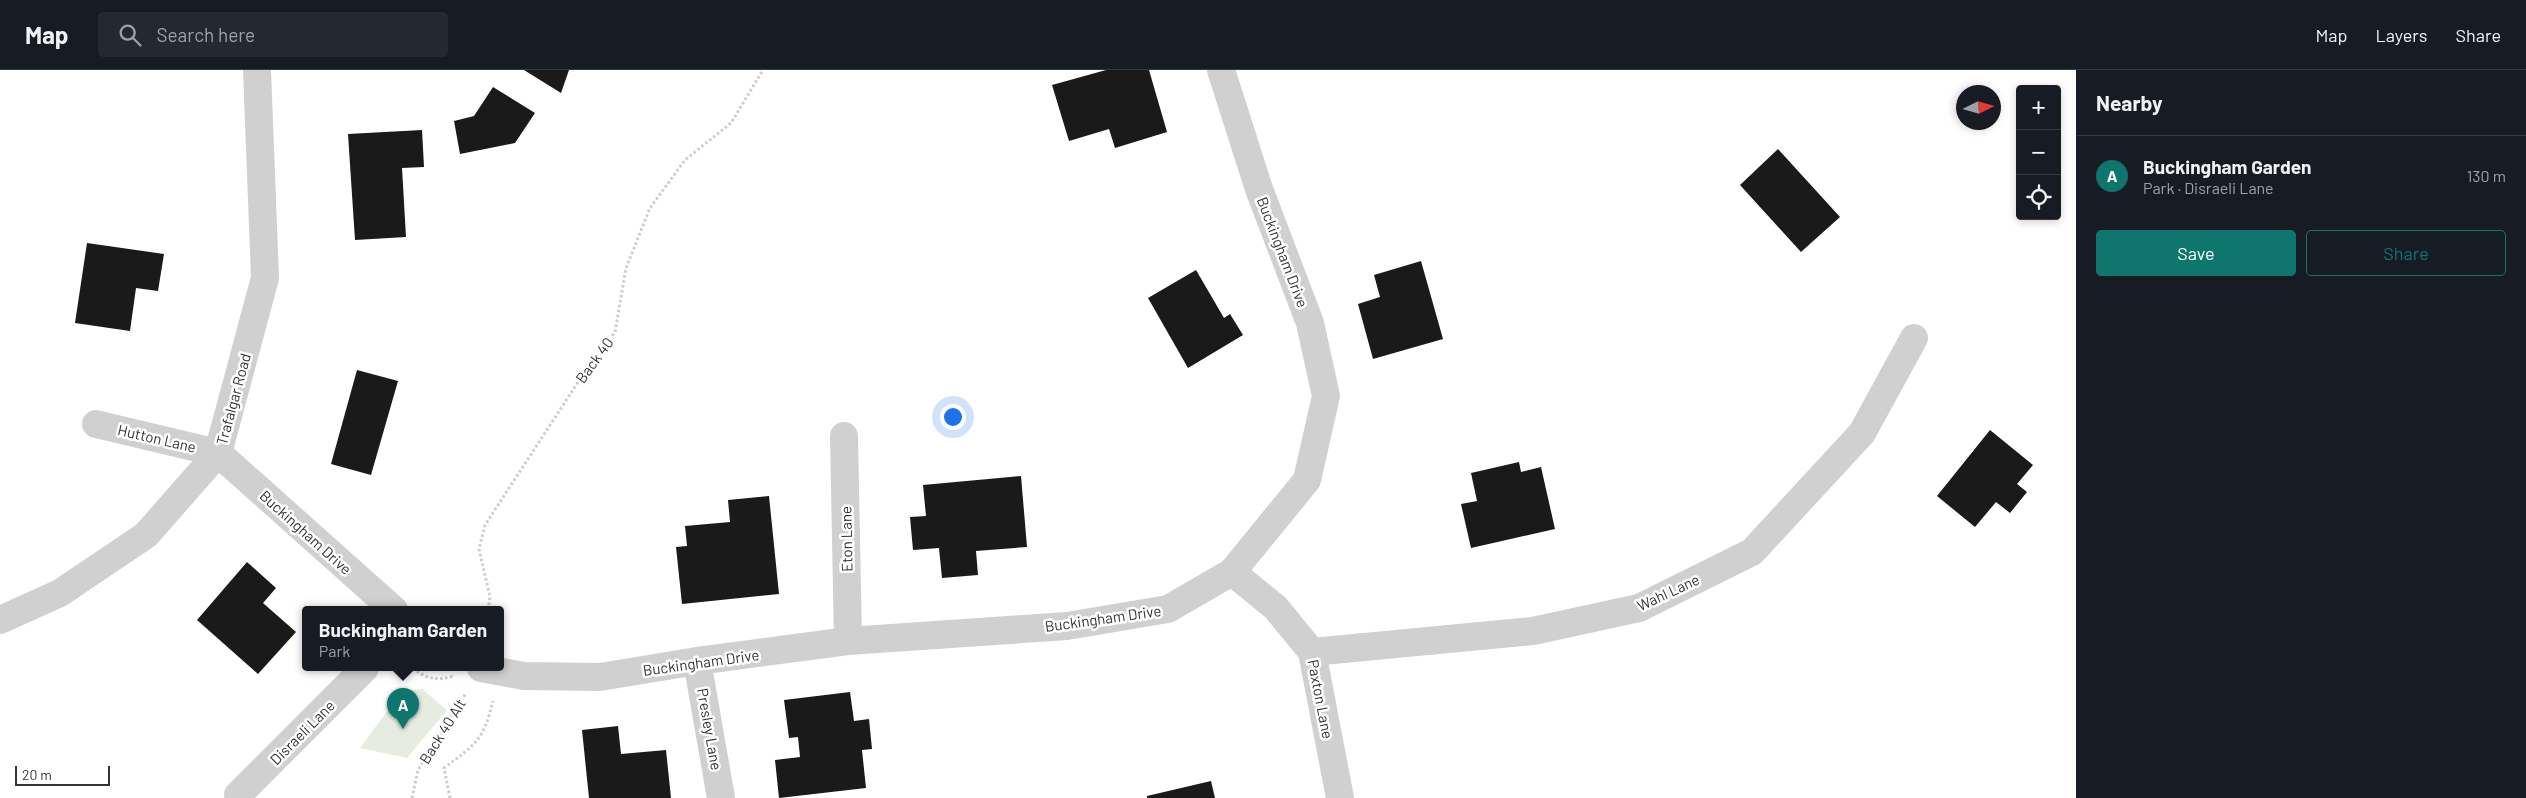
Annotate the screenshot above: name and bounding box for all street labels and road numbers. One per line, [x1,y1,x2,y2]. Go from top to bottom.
street label: Buckingham Drive [1254,194,1312,310]
street label: Back 40 [571,334,617,386]
street label: Trafalgar Road [212,351,254,447]
street label: Hutton Lane [116,420,198,456]
street label: Buckingham Drive [256,486,356,578]
street label: Eton Lane [836,506,856,572]
street label: Wahl Lane [1634,570,1702,614]
street label: Buckingham Drive [1044,601,1162,635]
street label: Buckingham Drive [642,645,760,679]
street label: Paxton Lane [1305,658,1337,740]
street label: Presley Lane [694,687,726,771]
street label: Back 40 Alt [415,695,469,767]
street label: Disraeli Lane [266,696,338,768]

